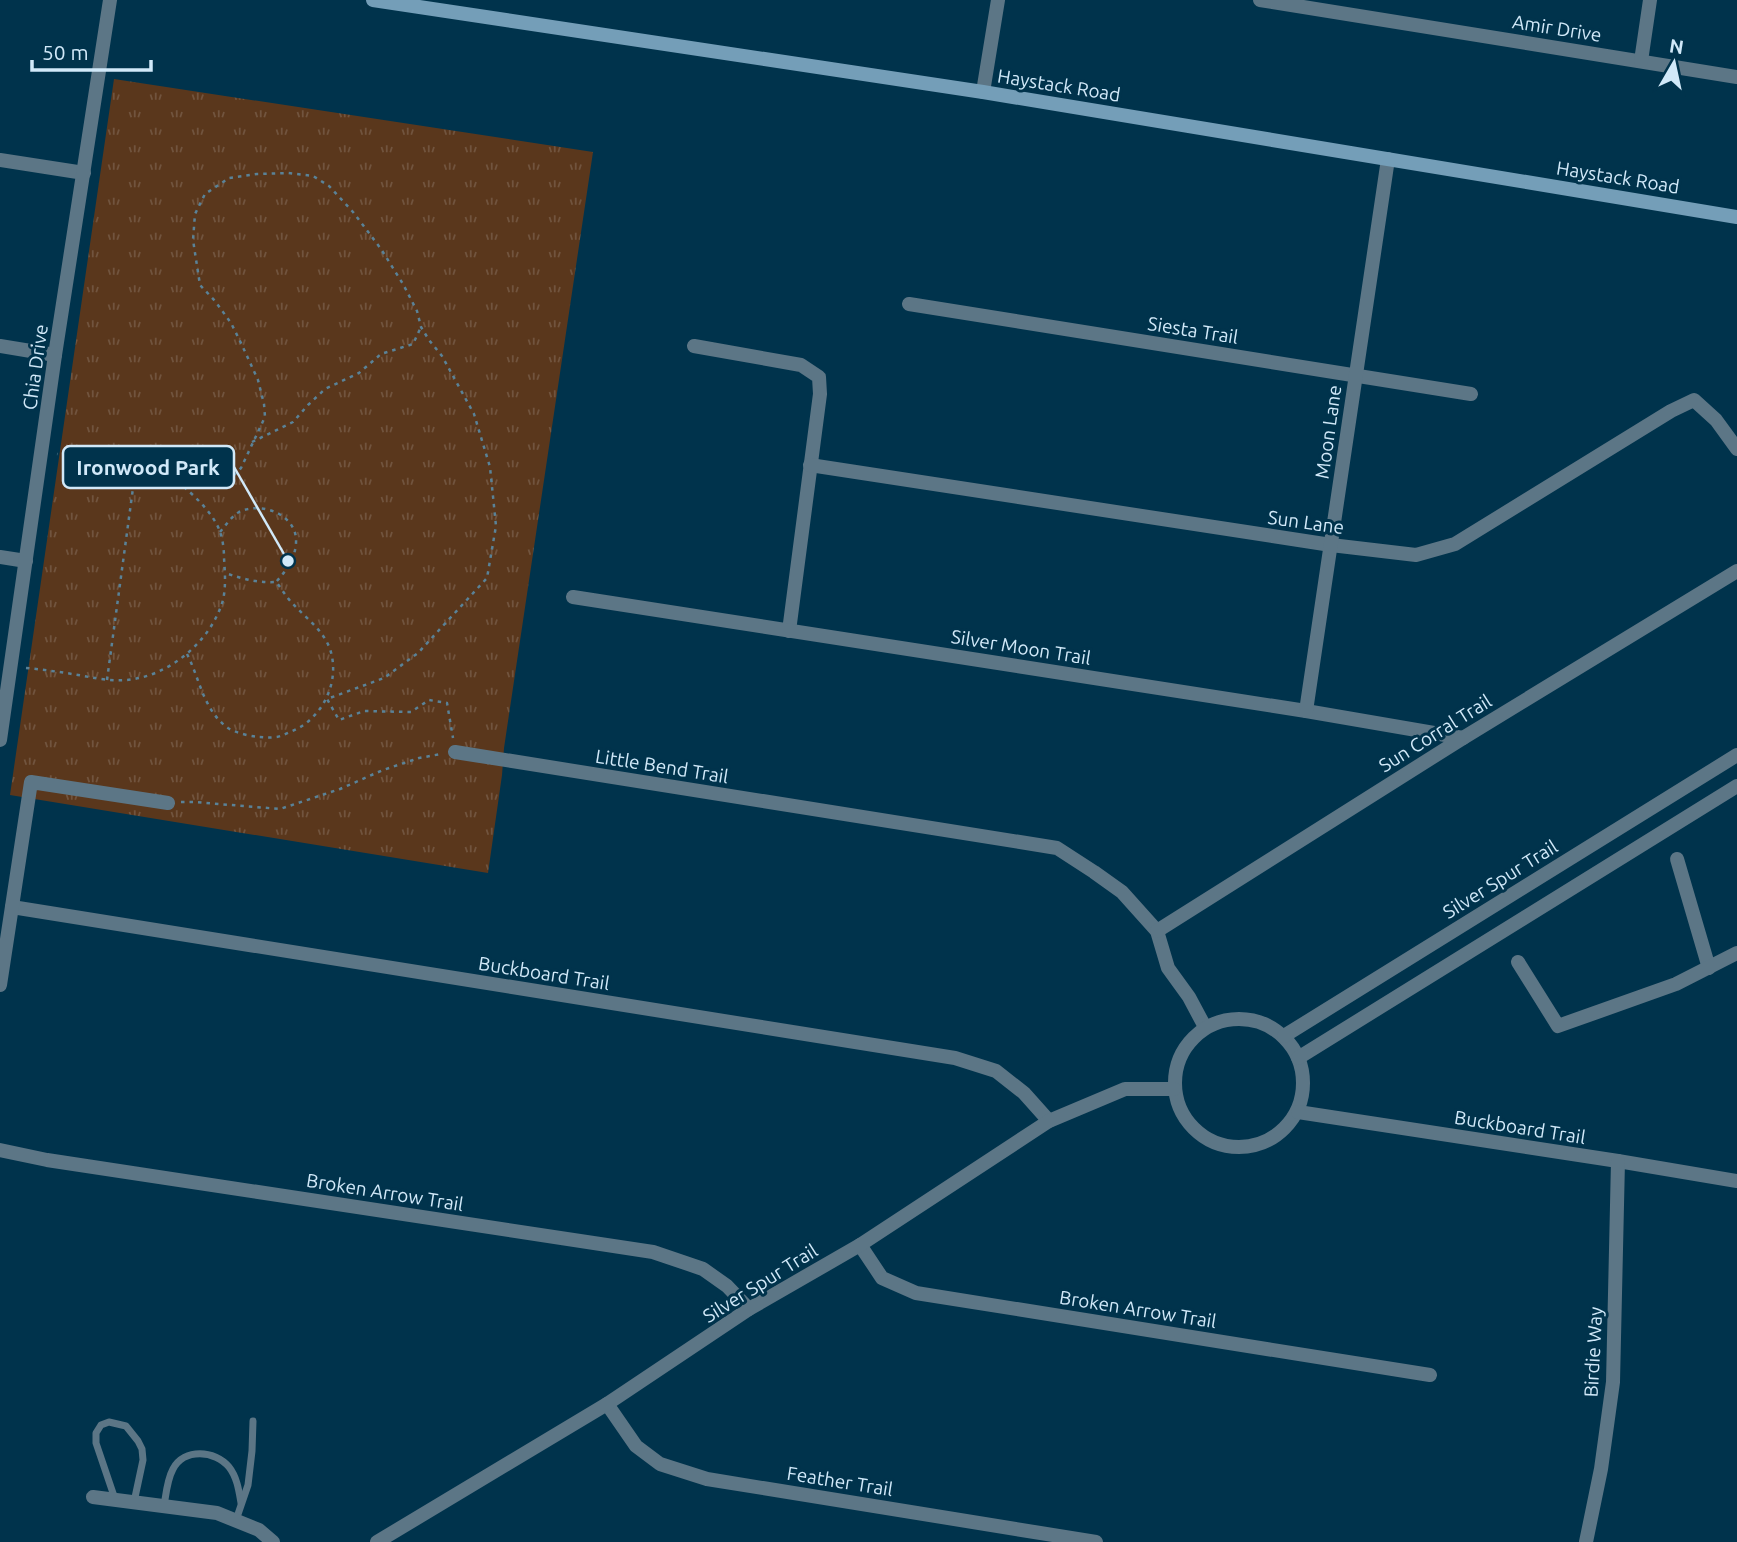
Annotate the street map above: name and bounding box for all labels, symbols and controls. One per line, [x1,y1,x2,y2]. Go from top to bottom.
street label: Amir Drive [1511,10,1603,46]
scale bar [32,28,150,72]
north arrow [1639,28,1709,98]
text: N [1668,34,1685,58]
text: 50 m [42,40,89,64]
street label: Haystack Road [996,64,1122,106]
street label: Haystack Road [1555,156,1681,198]
street label: Siesta Trail [1146,312,1240,348]
street label: Chia Drive [18,323,52,411]
street label: Moon Lane [1311,384,1345,480]
callout: Ironwood Park [63,446,234,488]
text: Ironwood Park [76,455,220,479]
street label: Sun Lane [1266,506,1346,538]
street label: Silver Moon Trail [950,625,1092,669]
street label: Sun Corral Trail [1375,690,1495,776]
street label: Little Bend Trail [594,745,730,787]
street label: Silver Spur Trail [1439,835,1561,923]
street label: Buckboard Trail [477,952,611,994]
street label: Buckboard Trail [1453,1106,1587,1148]
street label: Broken Arrow Trail [305,1169,465,1215]
street label: Silver Spur Trail [699,1239,821,1327]
street label: Broken Arrow Trail [1058,1286,1218,1332]
street label: Birdie Way [1580,1306,1606,1398]
street label: Feather Trail [785,1462,895,1500]

